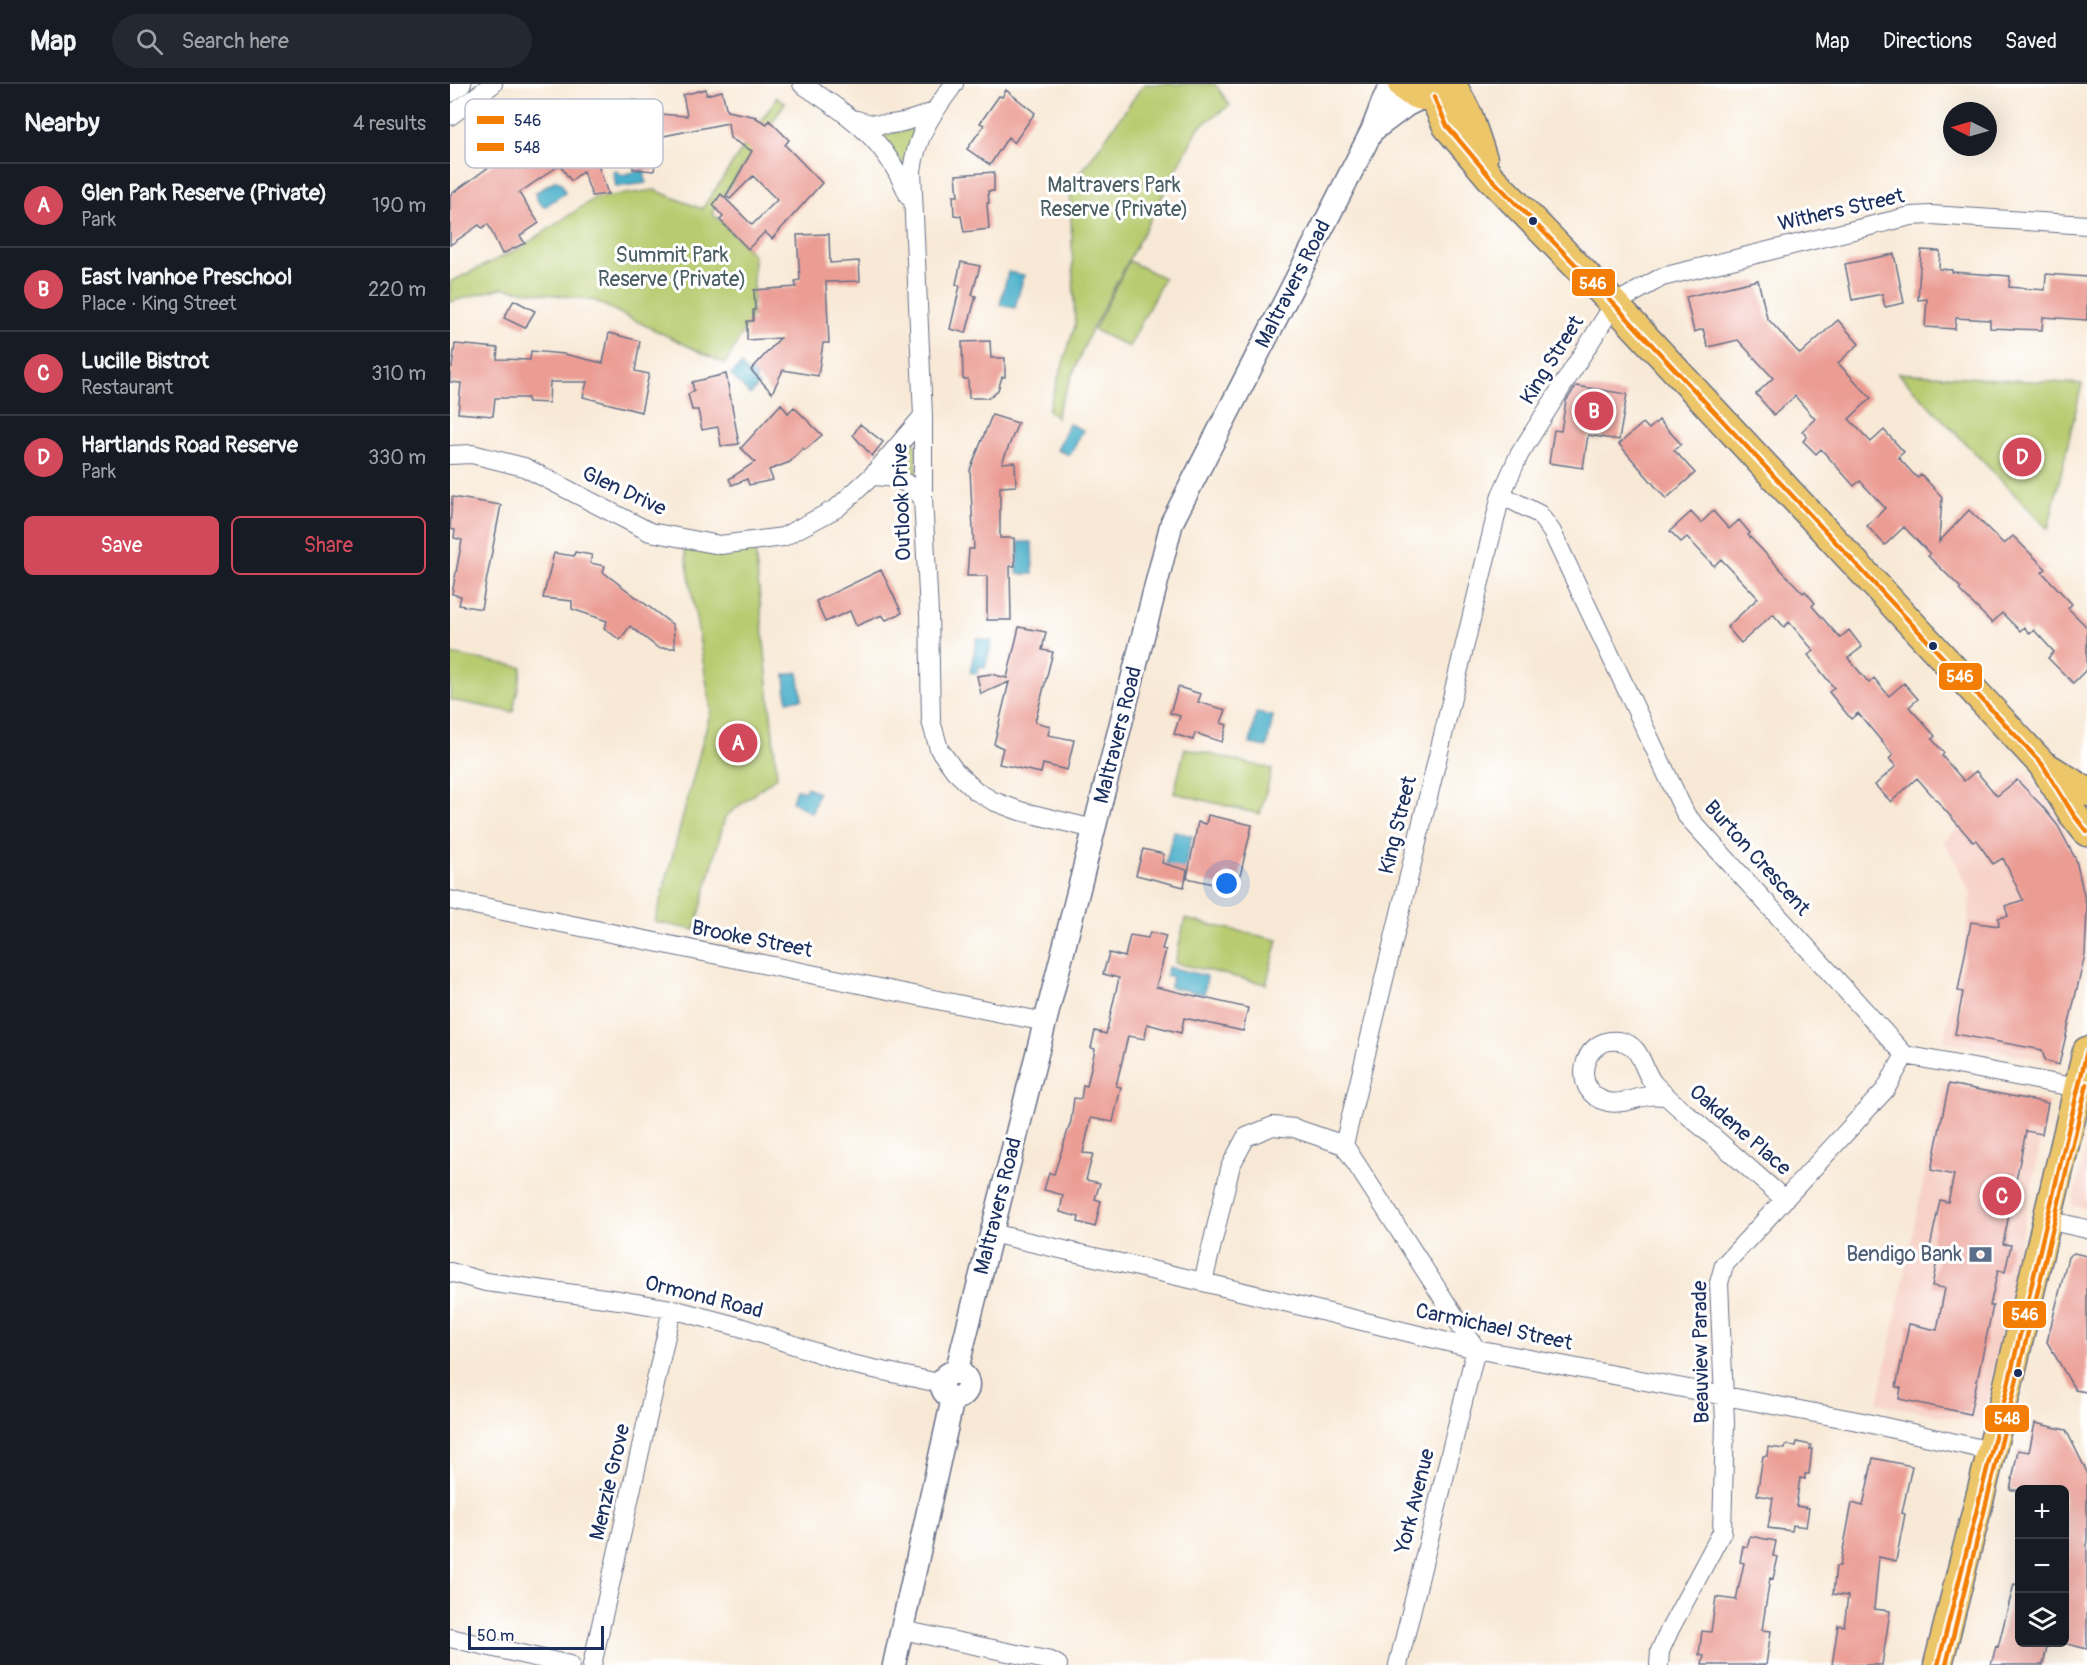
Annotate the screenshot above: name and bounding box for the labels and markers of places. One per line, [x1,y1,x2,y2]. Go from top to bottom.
unlabelled marker [1527,215,1539,227]
pin: B [1574,388,1614,434]
pin: D [2002,434,2042,479]
unlabelled marker [1927,640,1939,652]
pin: A [718,720,758,766]
pin: C [1982,1174,2022,1218]
place label: Bendigo Bank [1846,1241,1962,1268]
bank icon: Bendigo Bank [1967,1241,1993,1267]
unlabelled marker [2012,1367,2024,1379]

